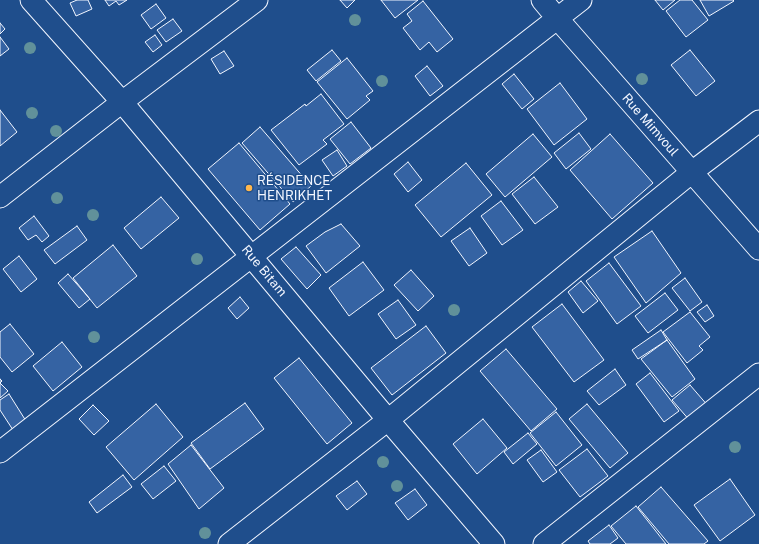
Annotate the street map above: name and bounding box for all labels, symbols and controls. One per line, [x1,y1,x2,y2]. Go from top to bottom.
street label: Rue Mimvoul [619,90,681,160]
place label: RÉSIDENCE HENRIKHET [257,173,332,204]
marker: RÉSIDENCE HENRIKHET [244,183,254,193]
street label: Rue Bitam [238,242,290,300]

